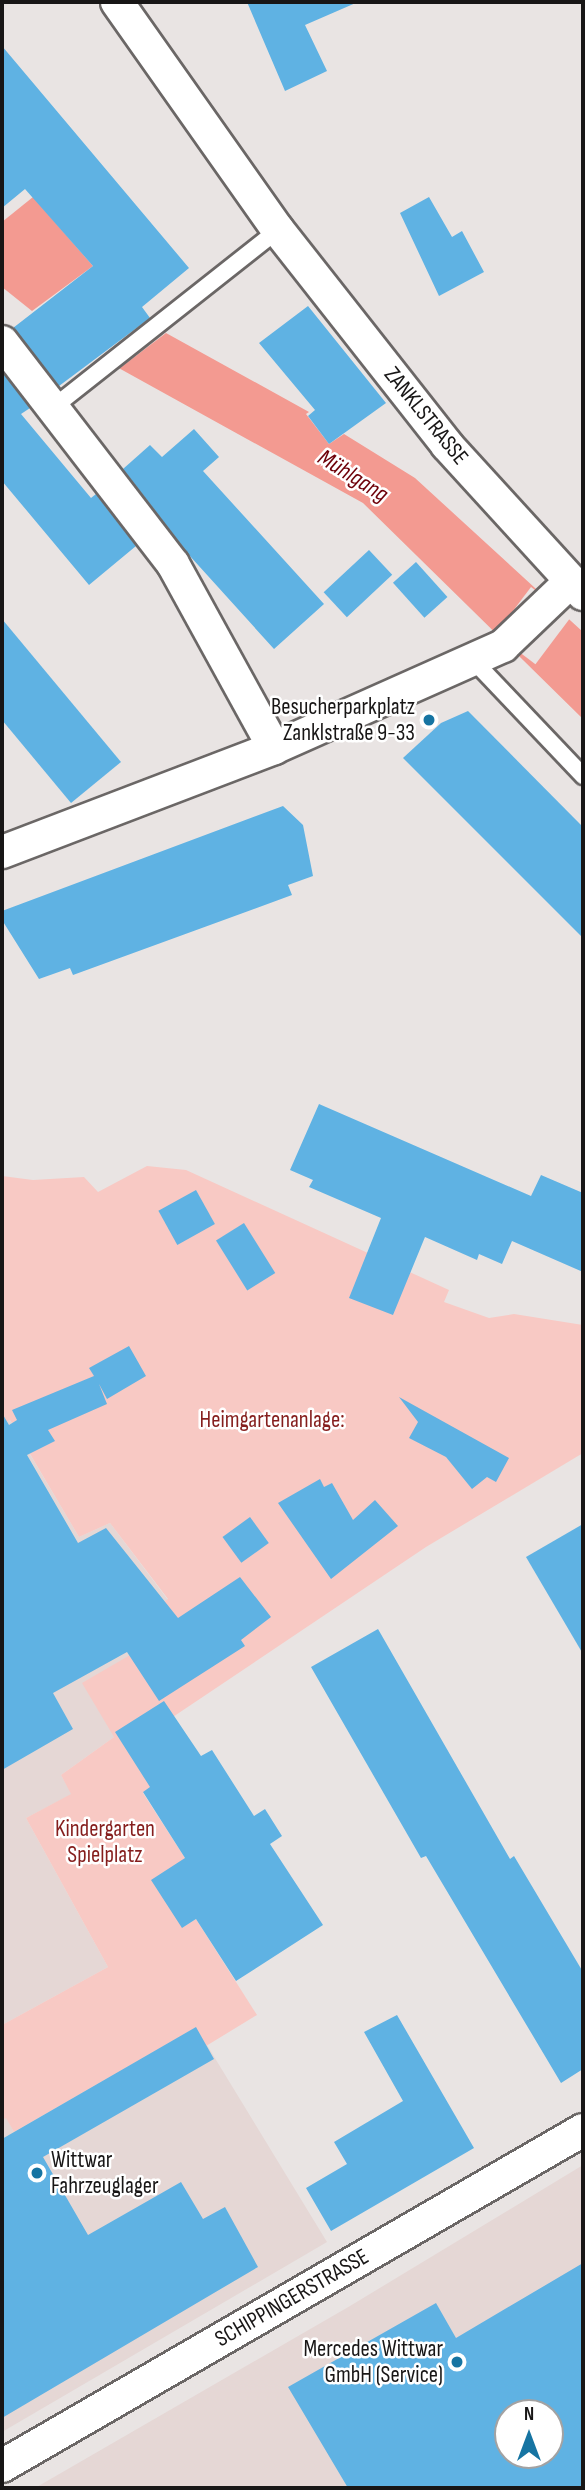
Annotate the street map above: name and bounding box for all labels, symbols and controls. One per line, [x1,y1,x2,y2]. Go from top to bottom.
street label: ZANKLSTRASSE [378,361,474,471]
water label: Mühlgang [313,443,393,509]
place label: Besucherparkplatz Zanklstraße 9-33 [271,693,415,747]
marker: Besucherparkplatz Zanklstraße 9-33 [421,712,437,728]
park label: Heimgartenanlage: [199,1406,345,1434]
park label: Kindergarten Spielplatz [55,1815,155,1869]
place label: Wittwar Fahrzeuglager [51,2146,159,2200]
marker: Wittwar Fahrzeuglager [29,2165,45,2181]
street label: SCHIPPINGERSTRASSE [210,2243,374,2353]
place label: Mercedes Wittwar GmbH (Service) [303,2335,443,2389]
marker: Mercedes Wittwar GmbH (Service) [449,2354,465,2370]
north arrow [494,2399,564,2469]
text: N [524,2403,534,2426]

